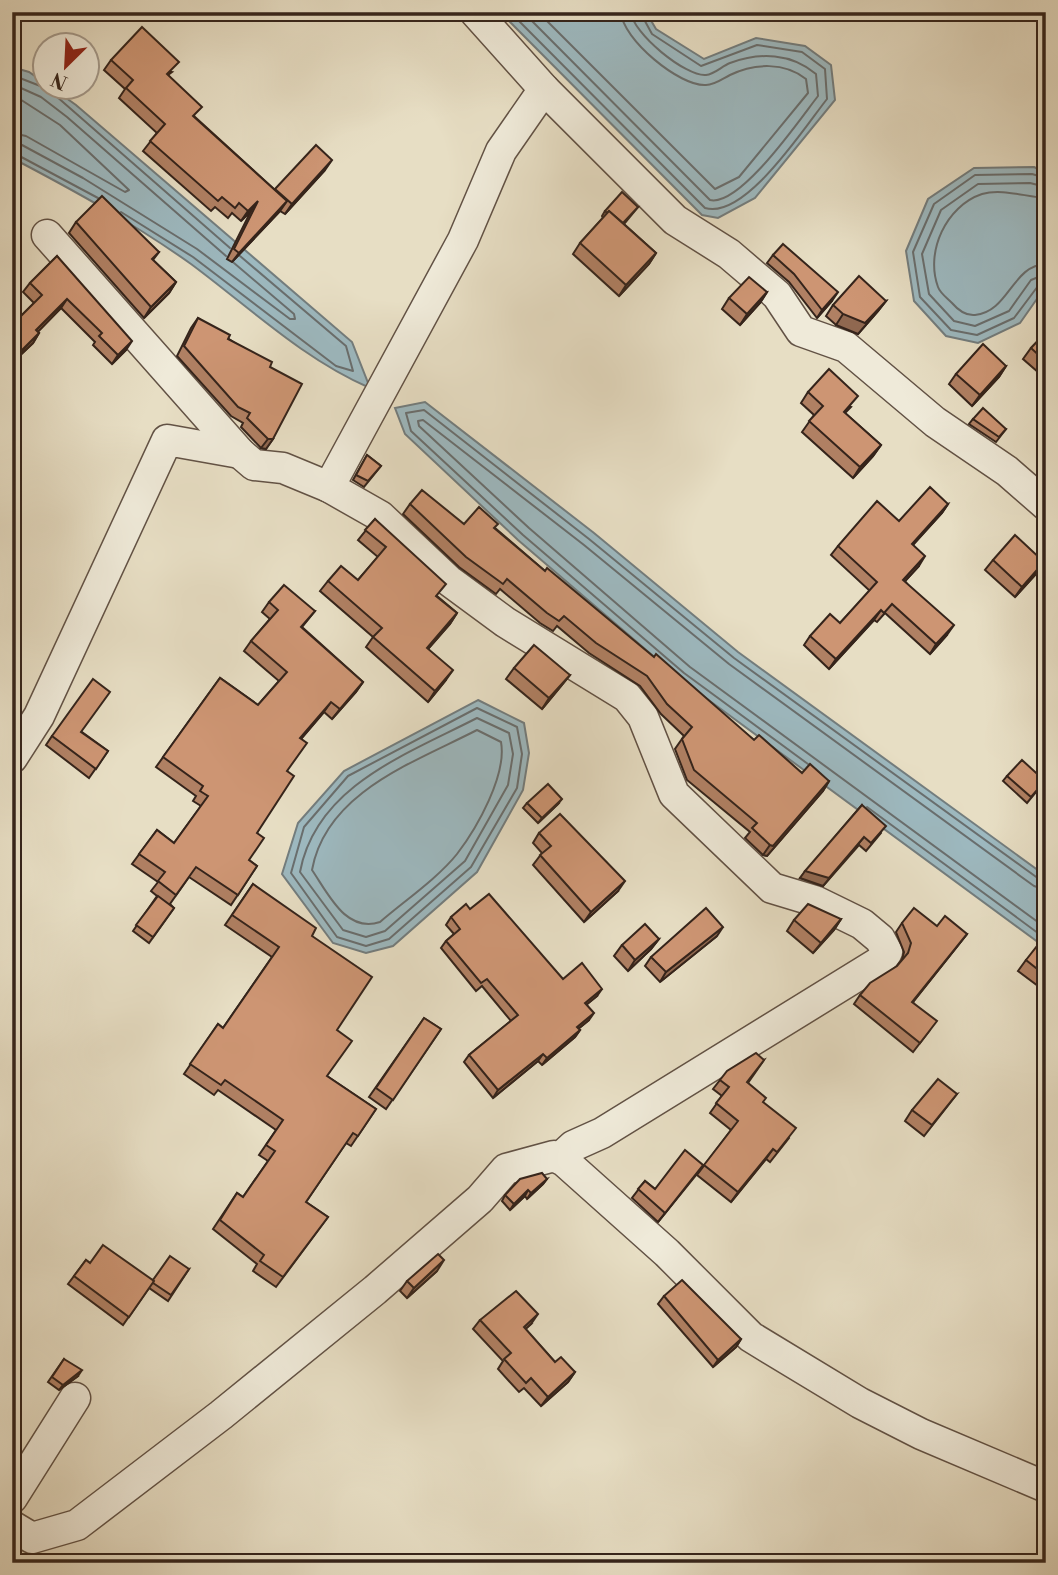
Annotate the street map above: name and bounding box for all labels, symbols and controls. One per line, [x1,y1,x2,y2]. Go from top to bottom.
north arrow [32,32,102,102]
text: N [48,67,71,95]

